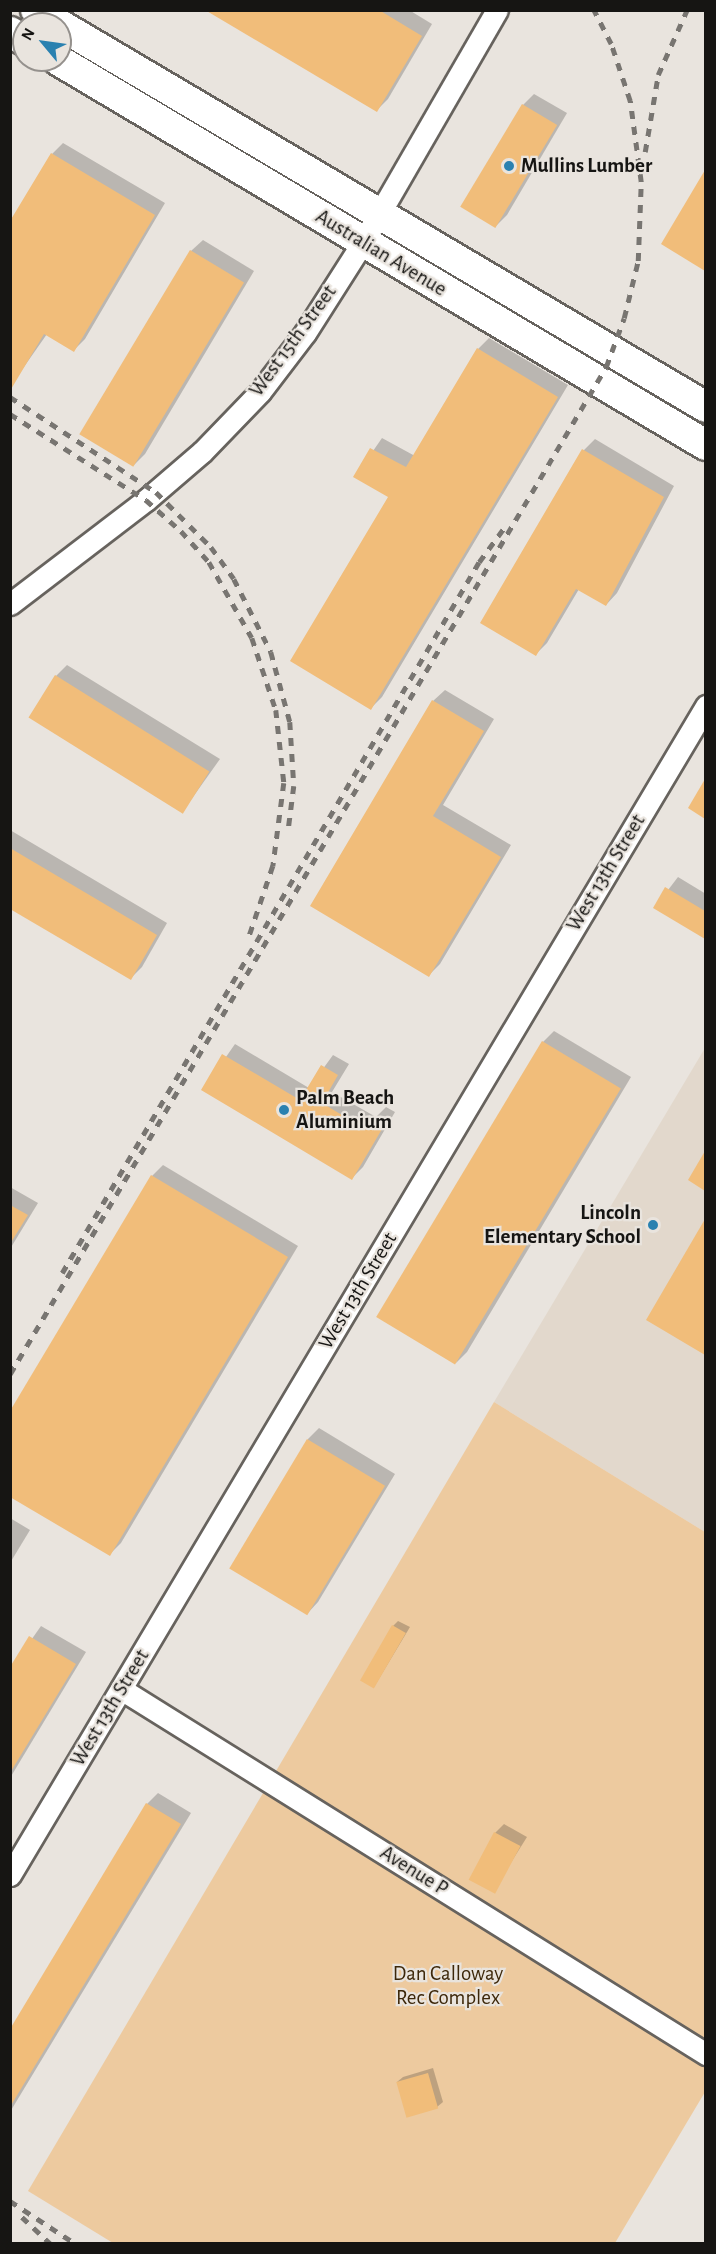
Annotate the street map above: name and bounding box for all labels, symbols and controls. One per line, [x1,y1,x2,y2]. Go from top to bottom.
north arrow [12,12,72,72]
text: N [18,25,38,43]
place label: Mullins Lumber [521,153,652,179]
marker: Mullins Lumber [502,159,516,173]
street label: Australian Avenue [311,204,451,302]
street label: West 15th Street [244,280,342,402]
street label: West 13th Street [561,810,651,936]
place label: Palm Beach Aluminium [296,1085,394,1135]
marker: Palm Beach Aluminium [277,1103,291,1117]
place label: Lincoln Elementary School [484,1200,641,1250]
marker: Lincoln Elementary School [646,1218,660,1232]
street label: West 13th Street [313,1228,403,1354]
street label: West 13th Street [65,1645,155,1771]
street label: Avenue P [375,1840,453,1902]
park label: Dan Calloway Rec Complex [393,1961,503,2011]

